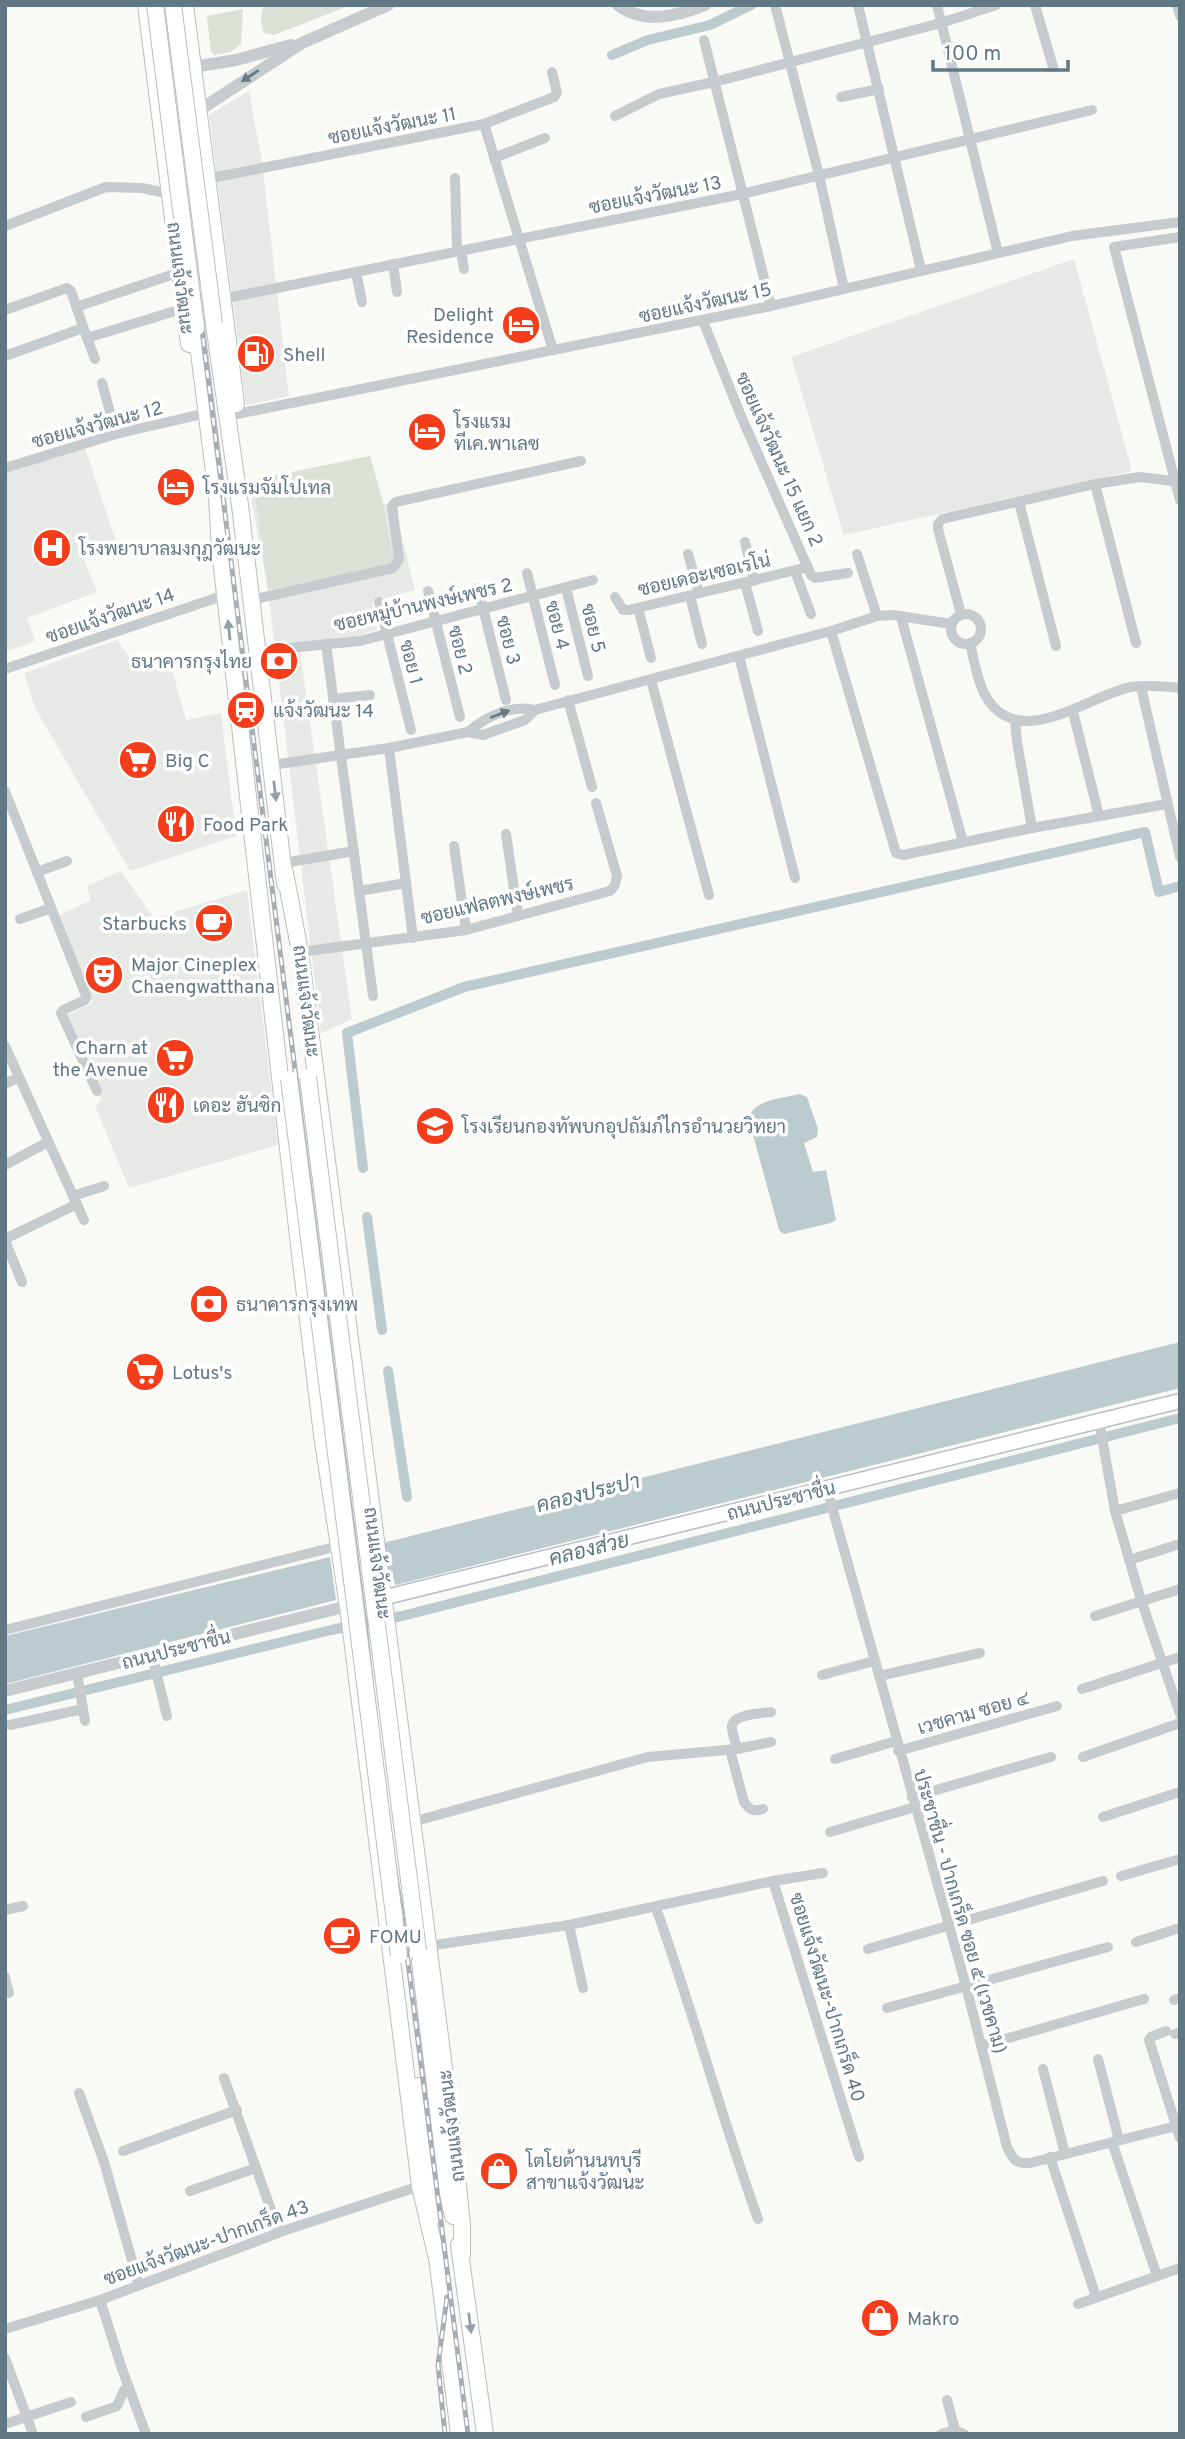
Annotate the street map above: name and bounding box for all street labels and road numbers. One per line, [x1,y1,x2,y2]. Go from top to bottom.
street label: ซอยแจ้งวัฒนะ 11 [326,102,459,151]
street label: ซอยแจ้งวัฒนะ 13 [587,170,724,221]
street label: ถนนแจ้งวัฒนะ [160,220,199,336]
street label: ซอยแจ้งวัฒนะ 15 [637,277,774,330]
street label: ซอยแจ้งวัฒนะ 15 แยก 2 [729,368,828,551]
street label: ซอยแจ้งวัฒนะ 12 [29,396,166,455]
street label: ซอยเดอะเซอเรโน่ [635,547,773,603]
street label: ซอยหมู่บ้านพงษ์เพชร 2 [331,572,515,638]
street label: ซอยแจ้งวัฒนะ 14 [43,583,178,650]
street label: ซอย 4 [538,598,574,653]
street label: ซอย 5 [574,601,610,656]
street label: ซอย 3 [489,613,525,667]
street label: ซอย 2 [441,623,477,678]
street label: ซอย 1 [393,638,427,687]
street label: ซอยแฟลตพงษ์เพชร [418,871,576,931]
street label: ถนนแจ้งวัฒนะ [286,943,325,1059]
street label: ถนนประชาชื่น [723,1470,838,1527]
street label: ถนนแจ้งวัฒนะ [357,1505,396,1621]
street label: ถนนประชาชื่น [118,1619,233,1676]
street label: เวชคาม ซอย ๔ [915,1686,1033,1741]
street label: ประชาชื่น - ปากเกร็ด ซอย ๕ (เวชคาม) [907,1765,1018,2057]
street label: ซอยแจ้งวัฒนะ-ปากเกร็ด 40 [783,1889,872,2105]
street label: ถนนแจ้งวัฒนะ [433,2068,472,2184]
street label: ซอยแจ้งวัฒนะ-ปากเกร็ด 43 [100,2193,313,2292]

